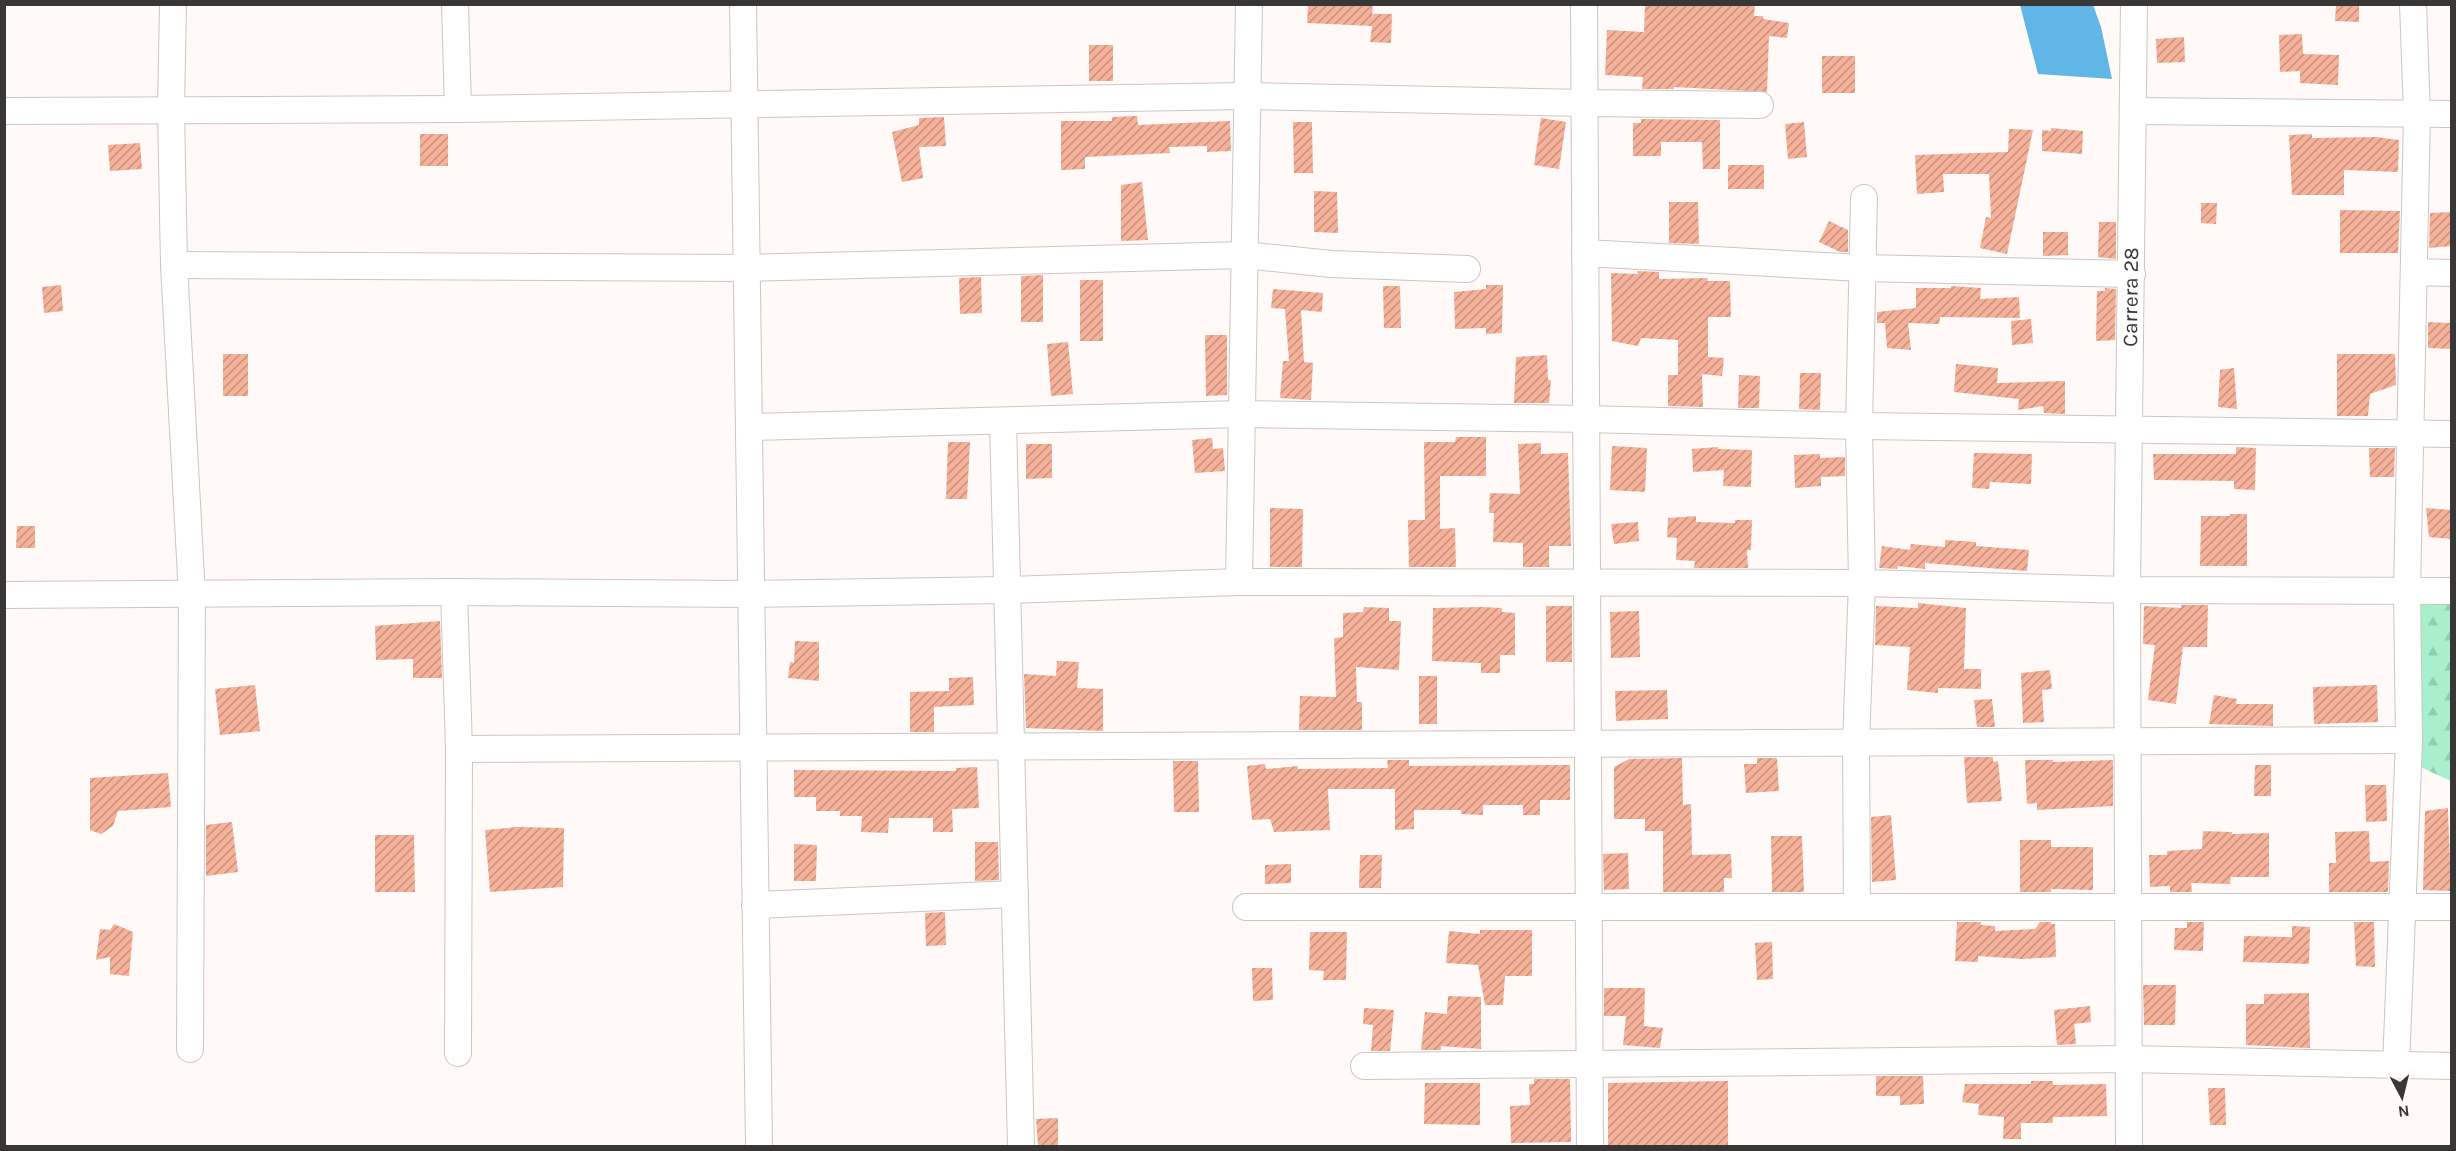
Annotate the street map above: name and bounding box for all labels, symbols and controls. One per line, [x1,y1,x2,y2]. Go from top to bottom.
street label: Carrera 28 [2118,247,2143,347]
north arrow [2372,1067,2432,1127]
text: N [2397,1101,2411,1122]

